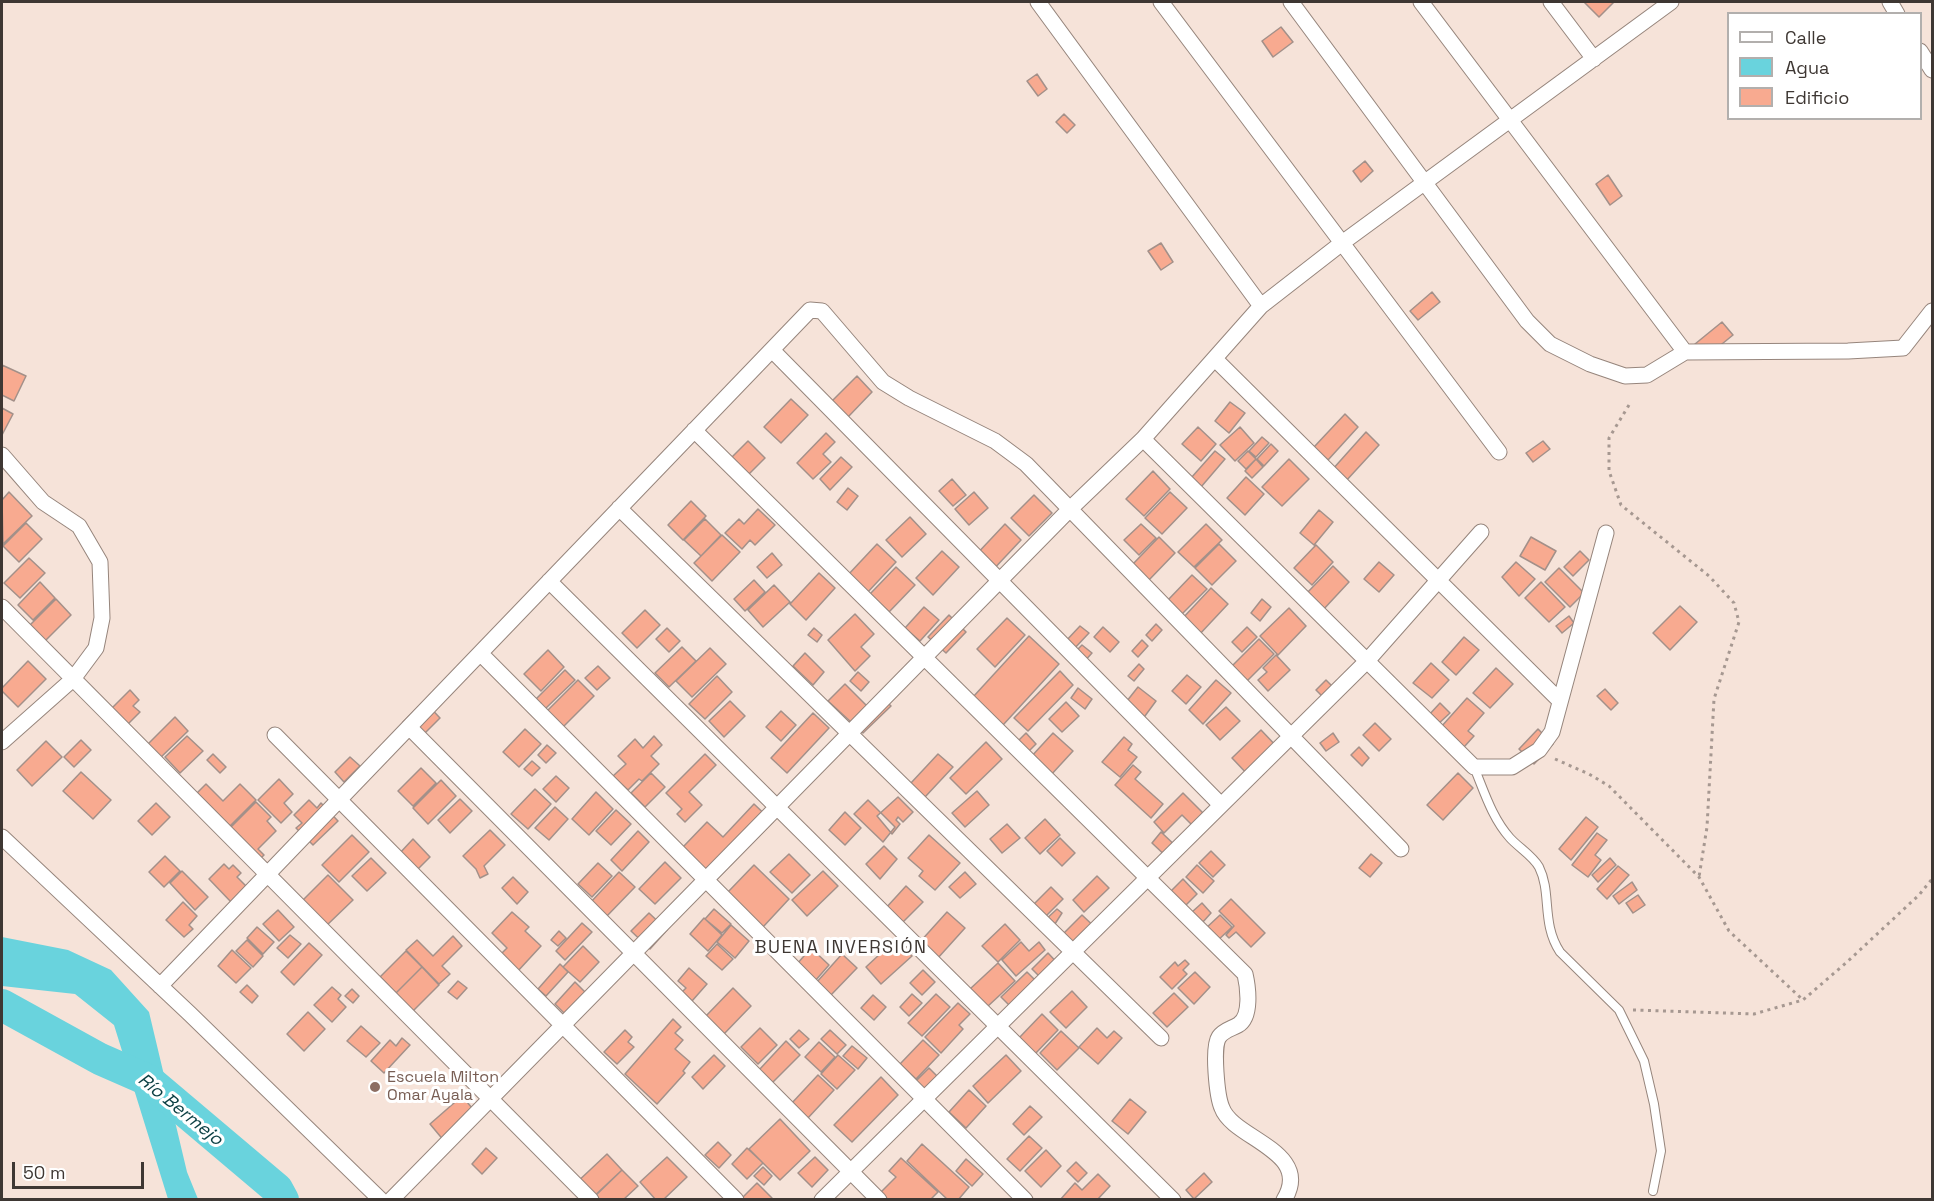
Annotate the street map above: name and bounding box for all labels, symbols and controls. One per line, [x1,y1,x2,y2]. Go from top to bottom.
legend [1727,12,1922,120]
text: Calle [1785,26,1826,49]
text: Agua [1785,56,1829,79]
text: Edificio [1785,86,1849,109]
district label: BUENA INVERSIÓN [755,937,927,959]
place label: Escuela Milton Omar Ayala [387,1068,499,1106]
water label: Río Bermejo [133,1069,227,1151]
marker: Escuela Milton Omar Ayala [368,1080,382,1094]
scale bar [15,1150,147,1188]
text: 50 m [23,1161,65,1184]

